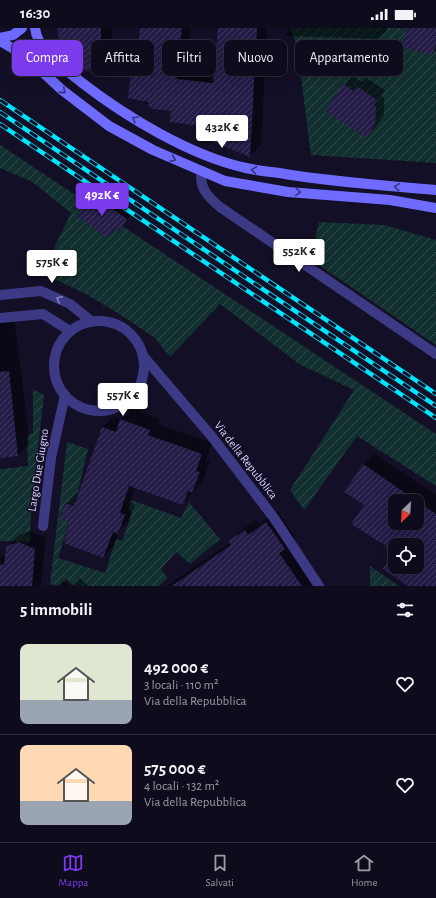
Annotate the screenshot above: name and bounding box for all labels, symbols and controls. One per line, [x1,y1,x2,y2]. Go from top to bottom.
text: 16:30 [20,6,50,21]
chip: Compra [12,40,83,76]
chip: Affitta [91,40,154,76]
chip: Filtri [162,40,216,76]
chip: Nuovo [224,40,287,76]
chip: Appartamento [295,40,403,76]
one-way arrow [58,86,65,93]
pin: 432K € [189,115,255,149]
one-way arrow [132,116,139,124]
text: 432K € [205,121,239,134]
one-way arrow [168,154,176,162]
one-way arrow [251,166,257,175]
one-way arrow [394,182,400,191]
pin: 492K € [69,183,135,217]
one-way arrow [295,188,301,197]
text: 492K € [85,189,119,202]
pin: 552K € [266,239,332,273]
text: 552K € [283,245,315,258]
pin: 575K € [19,250,85,284]
text: 575K € [36,256,68,269]
one-way arrow [56,296,63,304]
pin: 557K € [90,383,156,417]
text: 557K € [107,389,139,402]
street label: Via della Repubblica [212,419,280,501]
street label: Largo Due Giugno [26,428,50,512]
north arrow [388,494,424,530]
map controls [388,494,424,574]
button: locate [388,538,424,574]
icon: filters [394,599,416,621]
text: 5 immobili [20,601,92,618]
text: 492 000 € [144,659,208,676]
icon: home [52,660,100,708]
icon: heart [394,673,416,695]
text: 3 locali · 110 m² [144,679,219,692]
text: Via della Repubblica [144,695,247,708]
text: 575 000 € [144,760,206,777]
icon: home [52,761,100,809]
icon: heart [394,774,416,796]
text: 4 locali · 132 m² [144,780,219,793]
text: Via della Repubblica [144,796,247,809]
tab: Mappa [59,852,88,889]
tab: Salvati [205,852,234,889]
tab: Home [351,852,377,889]

